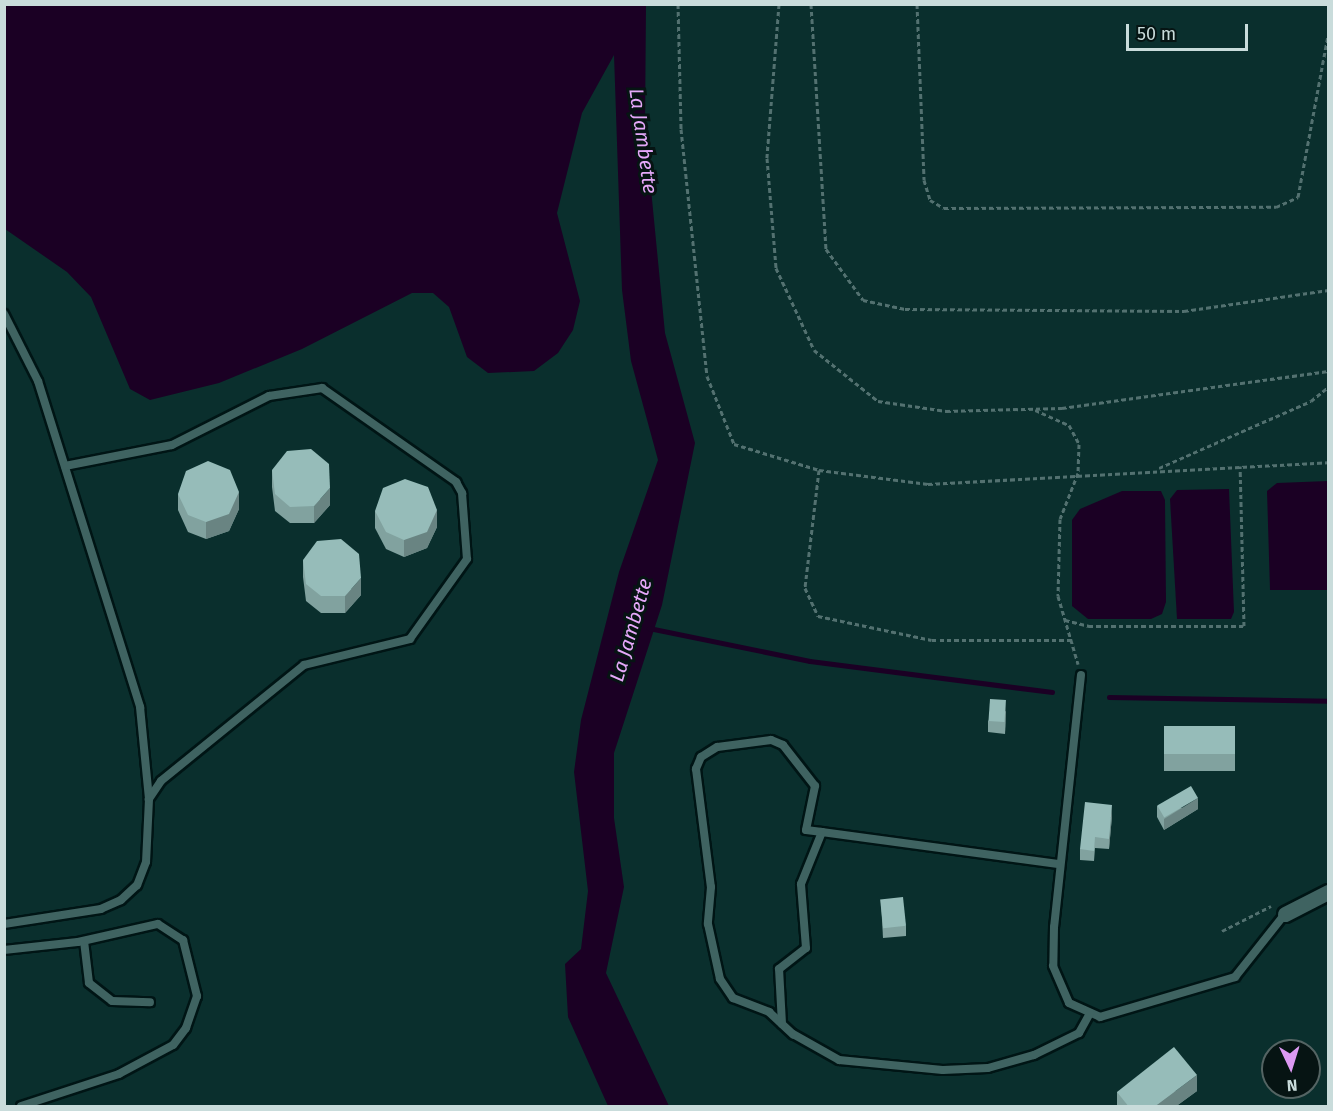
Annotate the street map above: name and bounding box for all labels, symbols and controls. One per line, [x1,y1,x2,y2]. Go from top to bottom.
scale bar [1129,12,1250,50]
text: 50 m [1137,23,1176,45]
water label: La Jambette [624,87,662,195]
water label: La Jambette [605,576,657,684]
north arrow [1261,1039,1321,1099]
text: N [1286,1076,1298,1095]

